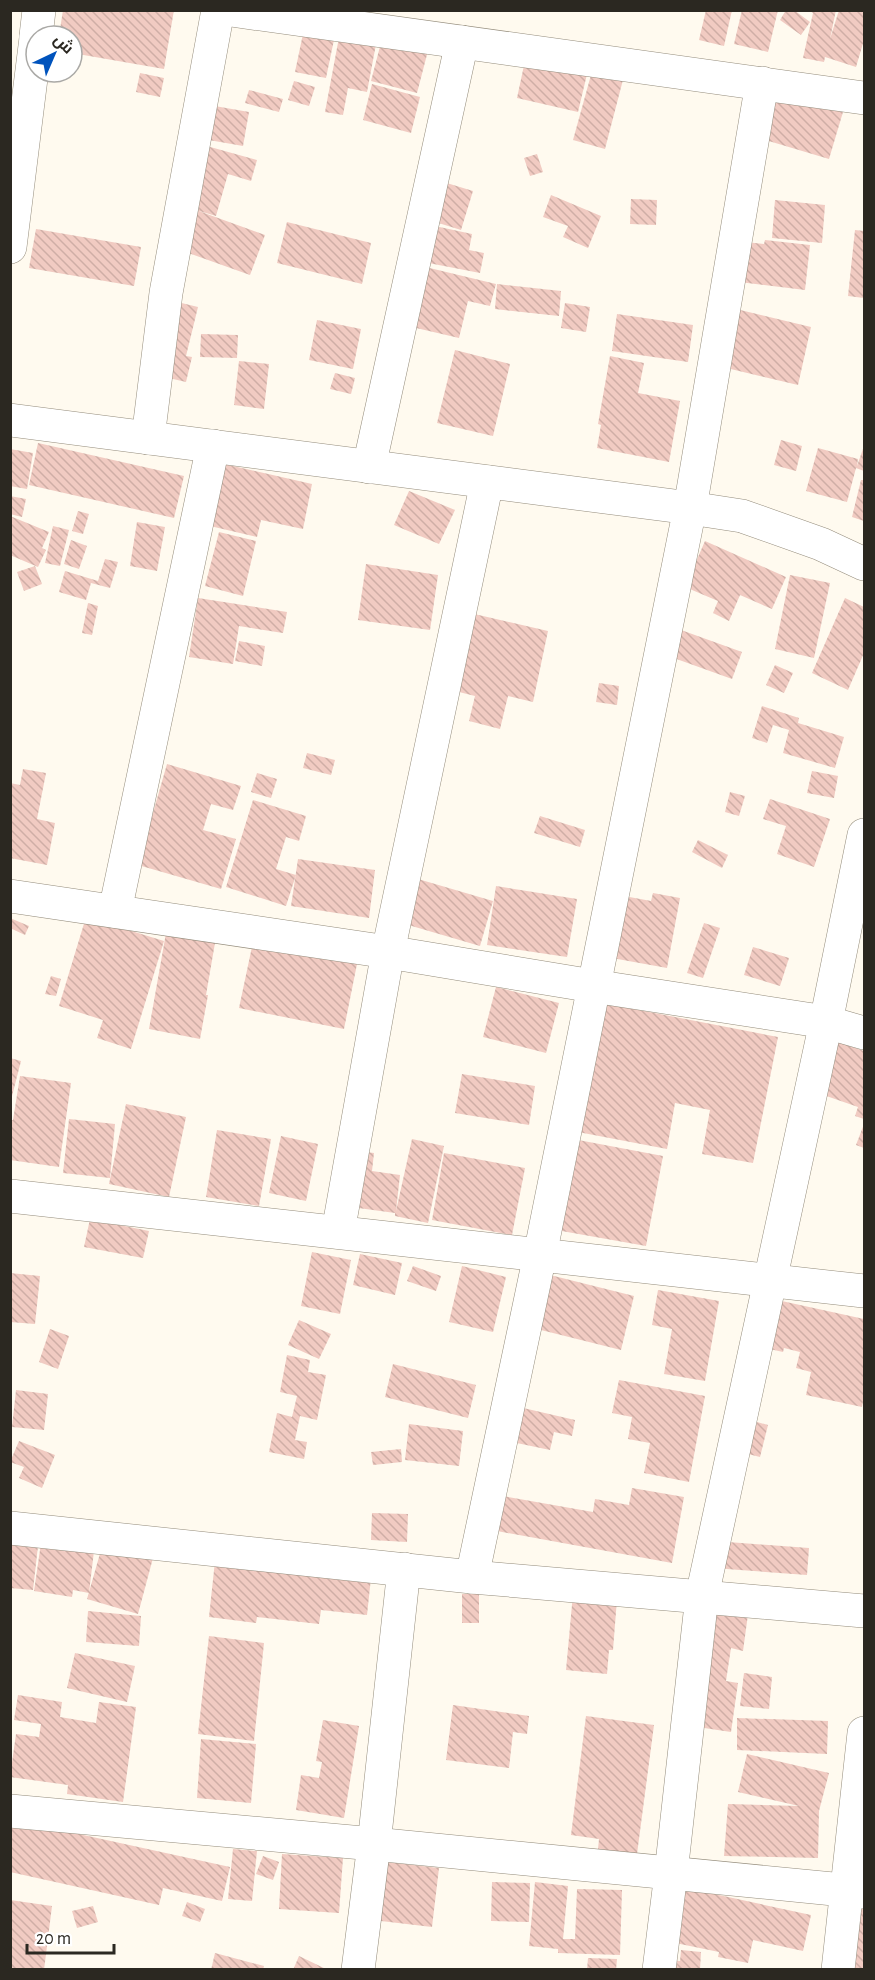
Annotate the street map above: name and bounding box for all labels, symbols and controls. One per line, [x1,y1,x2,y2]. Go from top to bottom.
north arrow [24,24,84,84]
text: ش [50,30,77,58]
scale bar [27,1917,114,1955]
text: 20 m [36,1930,71,1948]

